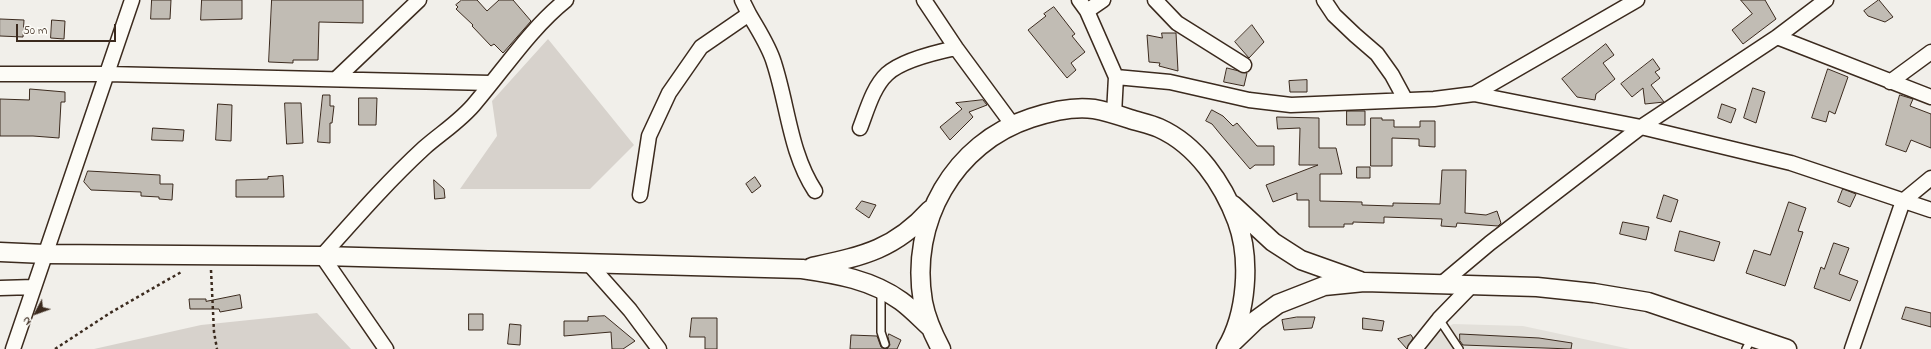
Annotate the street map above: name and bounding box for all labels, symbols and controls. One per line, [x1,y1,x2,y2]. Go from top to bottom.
scale bar [18,16,118,42]
text: 50 m [23,22,47,40]
north arrow [16,293,56,333]
text: N [18,313,35,329]

